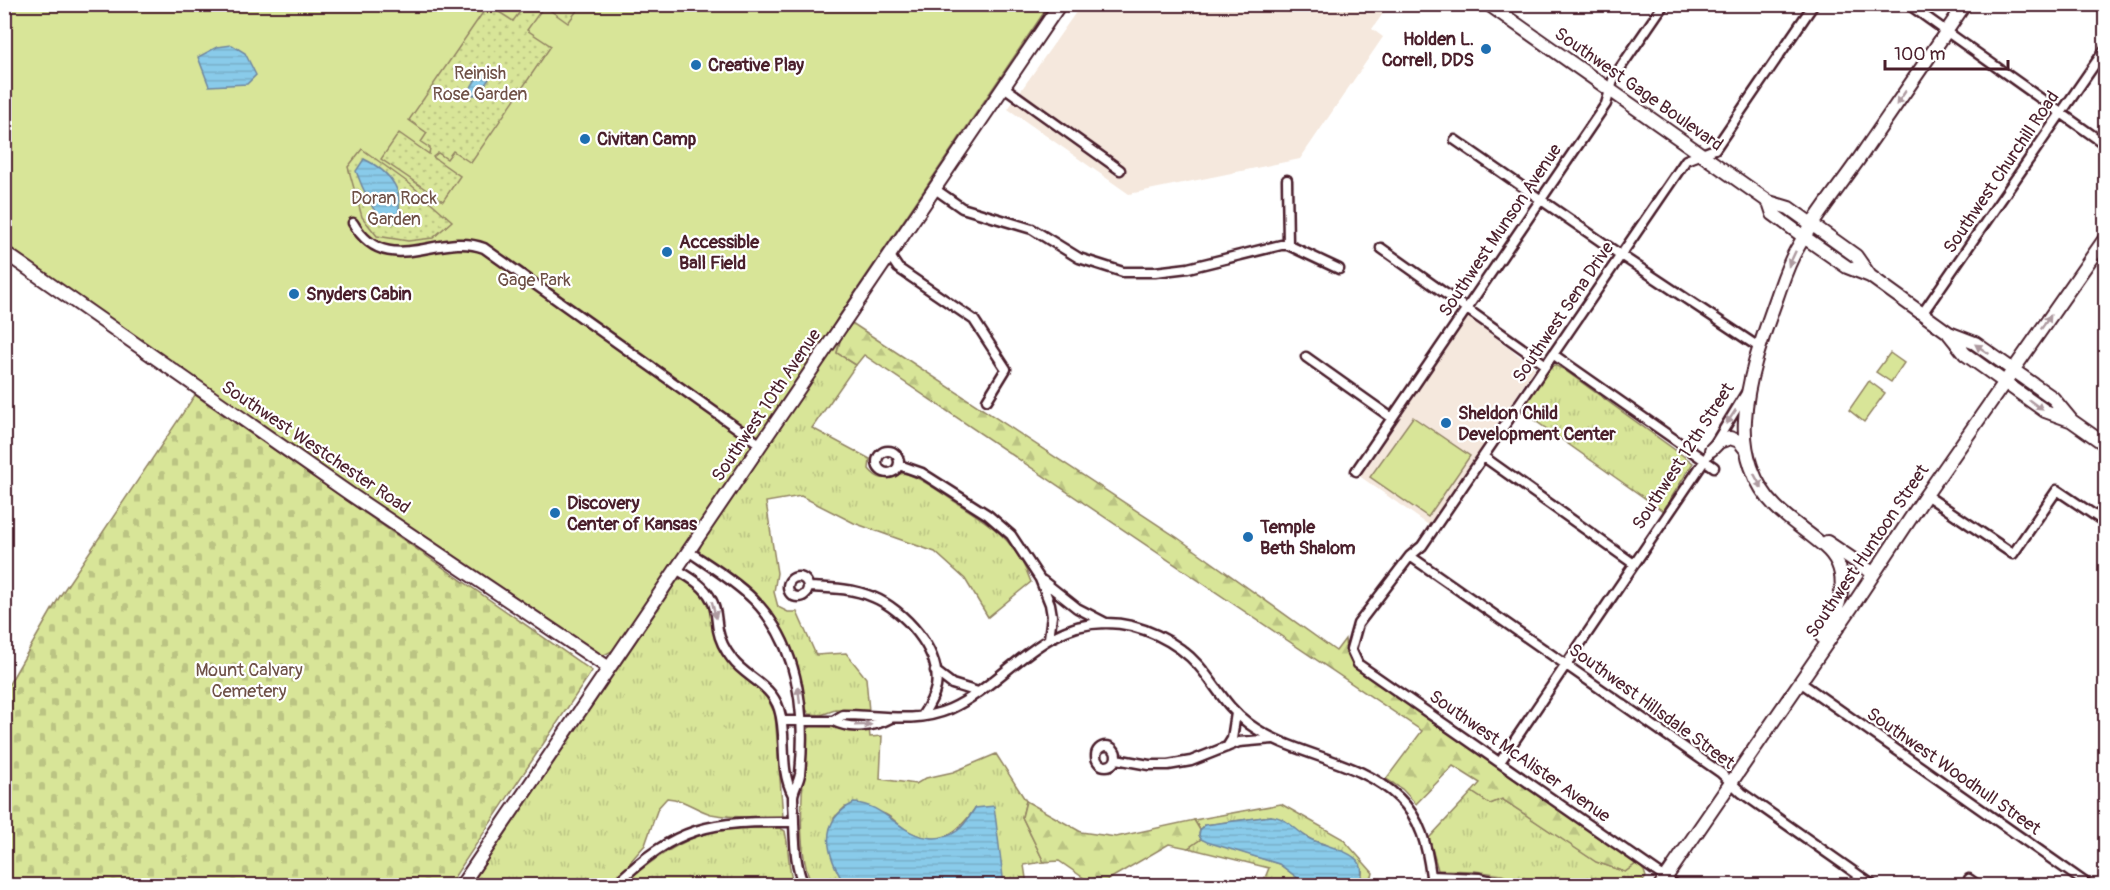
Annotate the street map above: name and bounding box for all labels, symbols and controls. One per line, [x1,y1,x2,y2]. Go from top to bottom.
street label: Southwest Gage Boulevard [1550,22,1728,156]
place label: Holden L. Correll, DDS [1382,28,1474,72]
scale bar [1885,33,2008,71]
marker: Holden L. Correll, DDS [1479,42,1493,56]
text: 100 m [1894,43,1946,66]
place label: Creative Play [708,54,804,77]
marker: Creative Play [689,58,703,72]
park label: Reinish Rose Garden [433,62,528,106]
street label: Southwest Churchill Road [1939,87,2064,258]
one-way arrow [1895,89,1907,105]
place label: Civitan Camp [597,128,697,151]
marker: Civitan Camp [578,132,592,146]
street label: Southwest Munson Avenue [1434,139,1567,321]
park label: Doran Rock Garden [351,187,438,231]
place label: Accessible Ball Field [679,231,760,275]
street label: Southwest Sena Drive [1508,237,1619,387]
marker: Accessible Ball Field [660,245,674,259]
one-way arrow [1787,250,1796,267]
park label: Gage Park [497,269,571,292]
place label: Snyders Cabin [306,283,412,306]
marker: Snyders Cabin [287,287,301,301]
one-way arrow [2040,315,2052,331]
street label: Southwest 10th Avenue [707,324,826,486]
one-way arrow [1975,343,1991,355]
street label: Southwest Westchester Road [217,376,415,519]
street label: Southwest 12th Street [1627,378,1740,534]
one-way arrow [2028,399,2044,411]
place label: Sheldon Child Development Center [1458,402,1616,446]
one-way arrow [1726,409,1737,425]
marker: Sheldon Child Development Center [1439,416,1453,430]
street label: Southwest Huntoon Street [1801,459,1935,643]
one-way arrow [1753,473,1763,490]
place label: Discovery Center of Kansas [567,492,698,536]
marker: Discovery Center of Kansas [548,506,562,520]
place label: Temple Beth Shalom [1259,516,1355,560]
marker: Temple Beth Shalom [1241,530,1255,544]
one-way arrow [710,601,720,619]
street label: Southwest Hillsdale Street [1564,638,1740,775]
park label: Mount Calvary Cemetery [195,659,303,703]
street label: Southwest McAlister Avenue [1425,685,1615,828]
one-way arrow [794,686,804,705]
street label: Southwest Woodhull Street [1862,702,2046,841]
one-way arrow [853,720,872,730]

